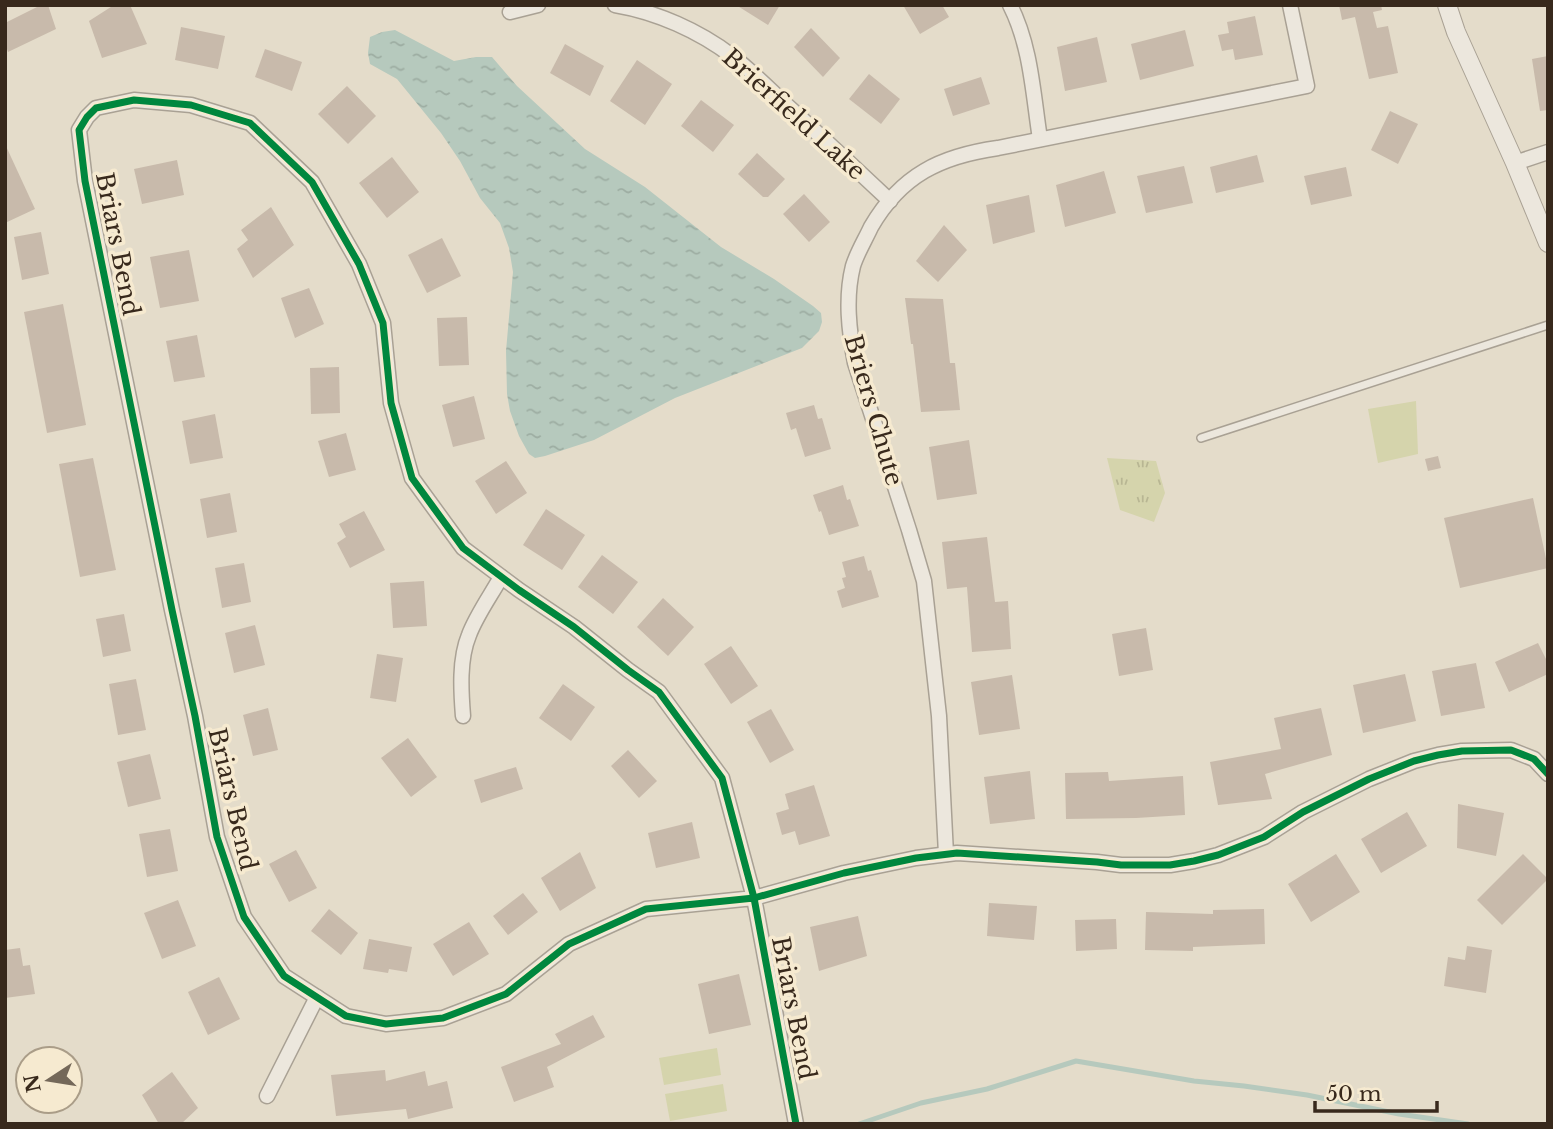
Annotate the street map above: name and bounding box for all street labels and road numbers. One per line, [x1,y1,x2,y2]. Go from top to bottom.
street label: Brierfield Lake [717,42,871,186]
street label: Briars Bend [90,170,146,318]
street label: Briers Chute [839,331,909,489]
street label: Briars Bend [203,725,263,873]
street label: Briars Bend [766,934,822,1082]

